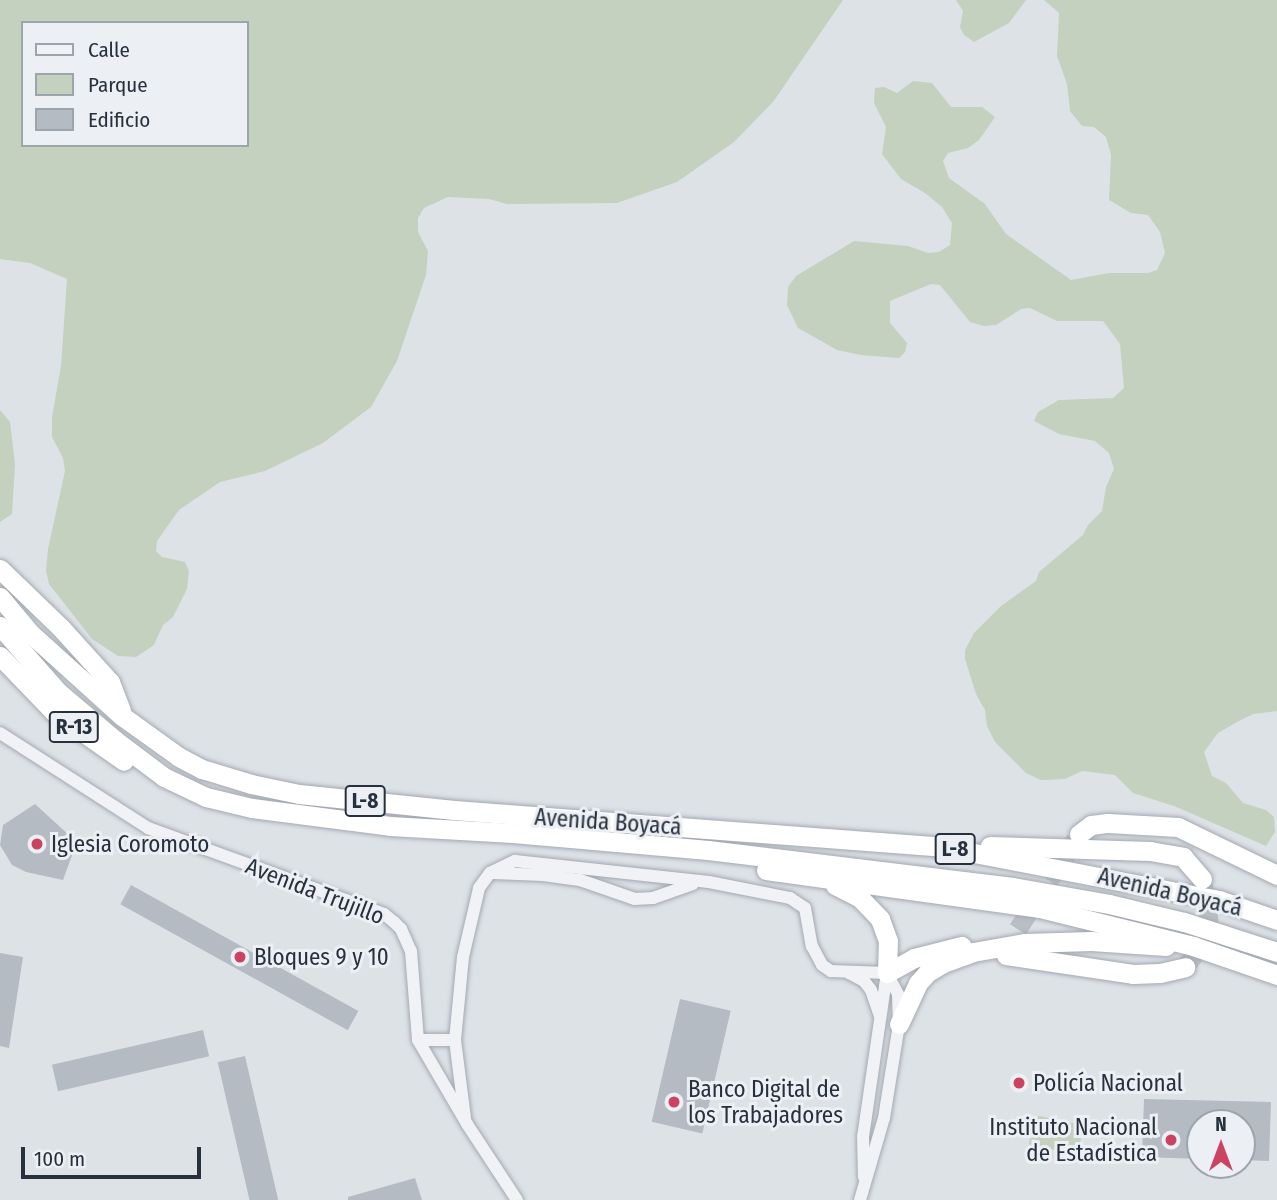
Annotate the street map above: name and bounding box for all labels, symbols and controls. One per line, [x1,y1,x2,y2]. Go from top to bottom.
legend [21,21,248,147]
text: Calle [88,37,130,63]
text: Parque [88,72,148,98]
text: Edificio [88,107,150,133]
road number: R-13 [48,710,100,744]
road number: L-8 [344,784,386,818]
street label: Avenida Boyacá [534,803,682,841]
place label: Iglesia Coromoto [51,830,209,858]
road number: L-8 [934,832,976,866]
marker: Iglesia Coromoto [29,836,45,852]
street label: Avenida Trujillo [242,852,388,930]
street label: Avenida Boyacá [1095,862,1245,922]
place label: Bloques 9 y 10 [254,943,389,971]
marker: Bloques 9 y 10 [232,949,248,965]
place label: Policía Nacional [1033,1069,1183,1097]
place label: Banco Digital de los Trabajadores [688,1075,843,1129]
marker: Policía Nacional [1011,1075,1027,1091]
marker: Banco Digital de los Trabajadores [666,1094,682,1110]
north arrow [1186,1109,1256,1179]
place label: Instituto Nacional de Estadística [989,1113,1157,1167]
text: N [1215,1113,1227,1136]
marker: Instituto Nacional de Estadística [1163,1132,1179,1148]
scale bar [24,1134,205,1178]
text: 100 m [34,1146,85,1172]

